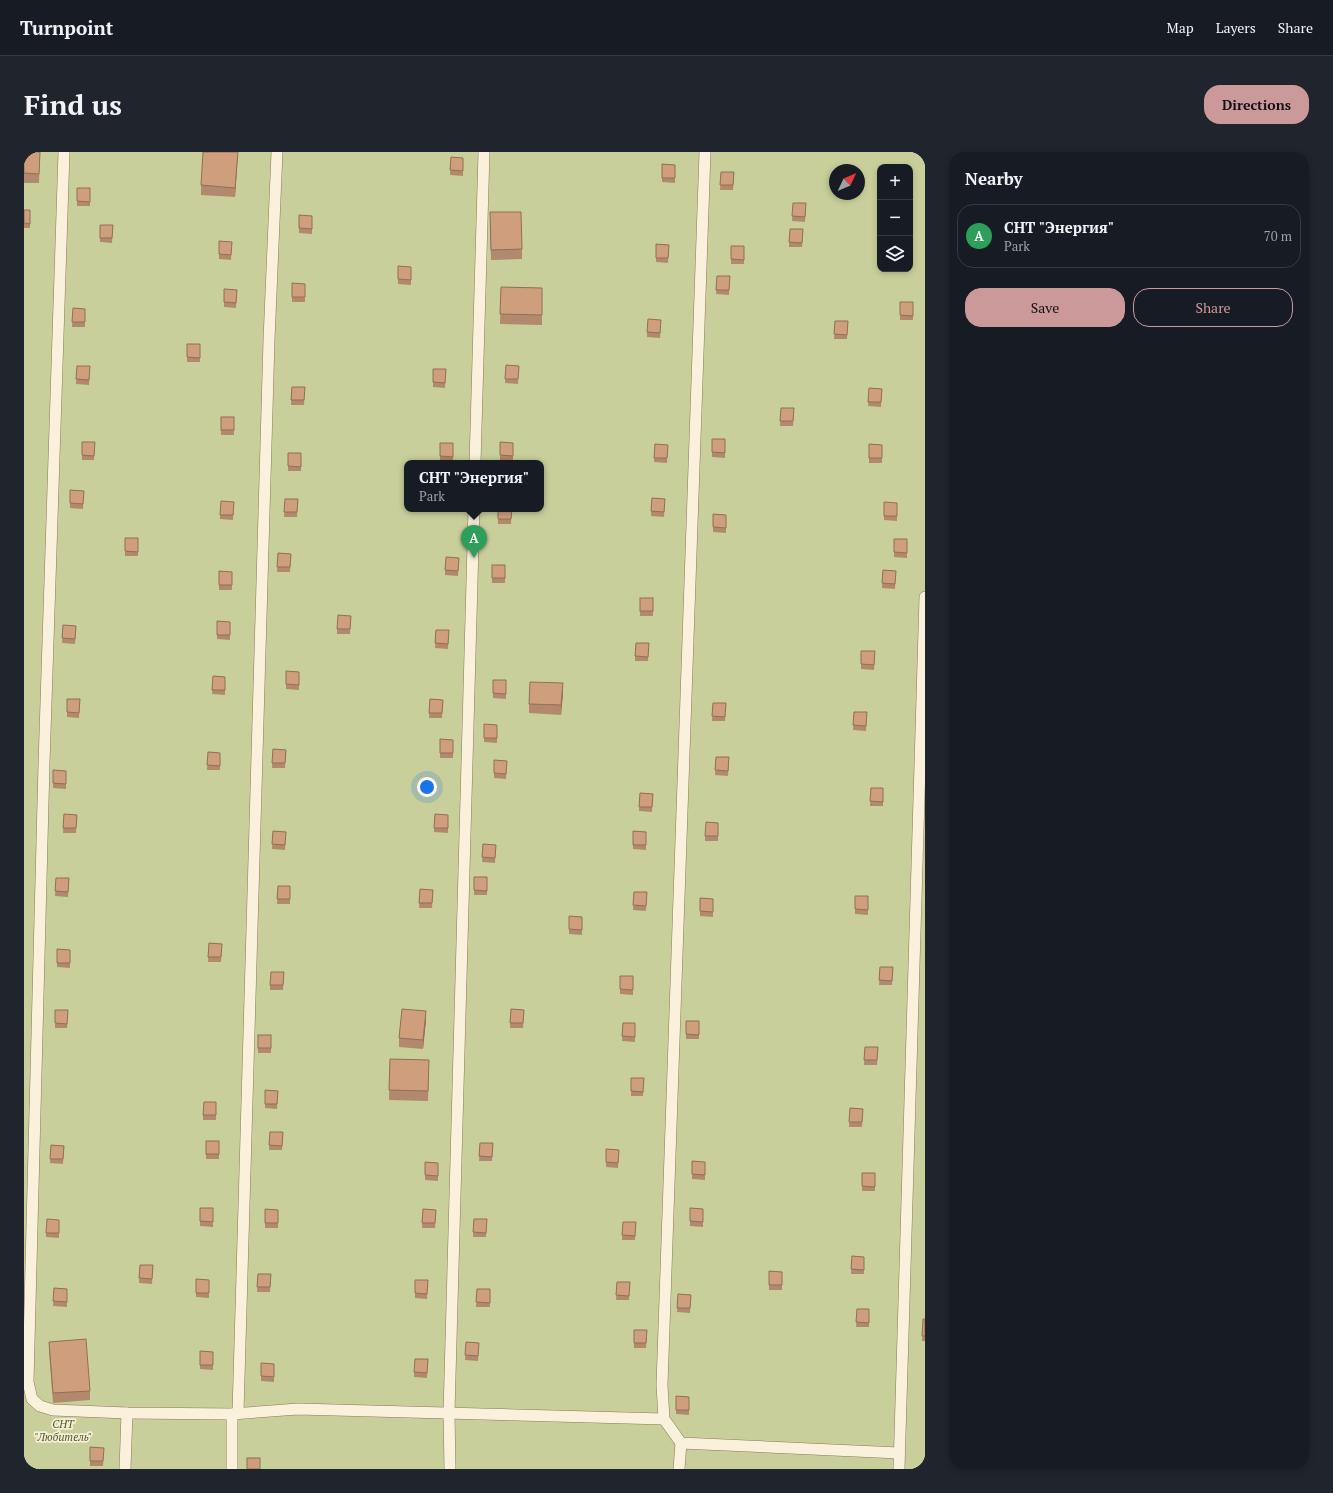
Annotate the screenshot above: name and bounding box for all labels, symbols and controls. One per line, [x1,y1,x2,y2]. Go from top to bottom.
text: Turnpoint [20,15,113,40]
text: Map [1167,18,1194,37]
text: Layers [1216,18,1256,37]
text: Share [1278,18,1313,37]
button: Directions [1204,85,1309,124]
text: Find us [24,86,122,123]
north arrow [829,164,865,200]
map controls [877,164,913,272]
button: + [877,164,913,200]
text: Nearby [965,167,1023,190]
button: − [877,200,913,236]
text: СНТ "Энергия" [1004,217,1114,237]
text: A [974,227,984,245]
text: 70 m [1264,227,1292,245]
button: layers [877,236,913,272]
text: Park [1004,237,1030,255]
button: Save [965,288,1125,327]
button: Share [1133,288,1293,327]
popup [404,460,544,512]
text: СНТ "Энергия" [419,467,529,487]
text: Park [419,487,445,505]
pin: A [461,525,487,558]
your location [417,777,437,797]
park label: СНТ "Любитель" [34,1417,92,1444]

